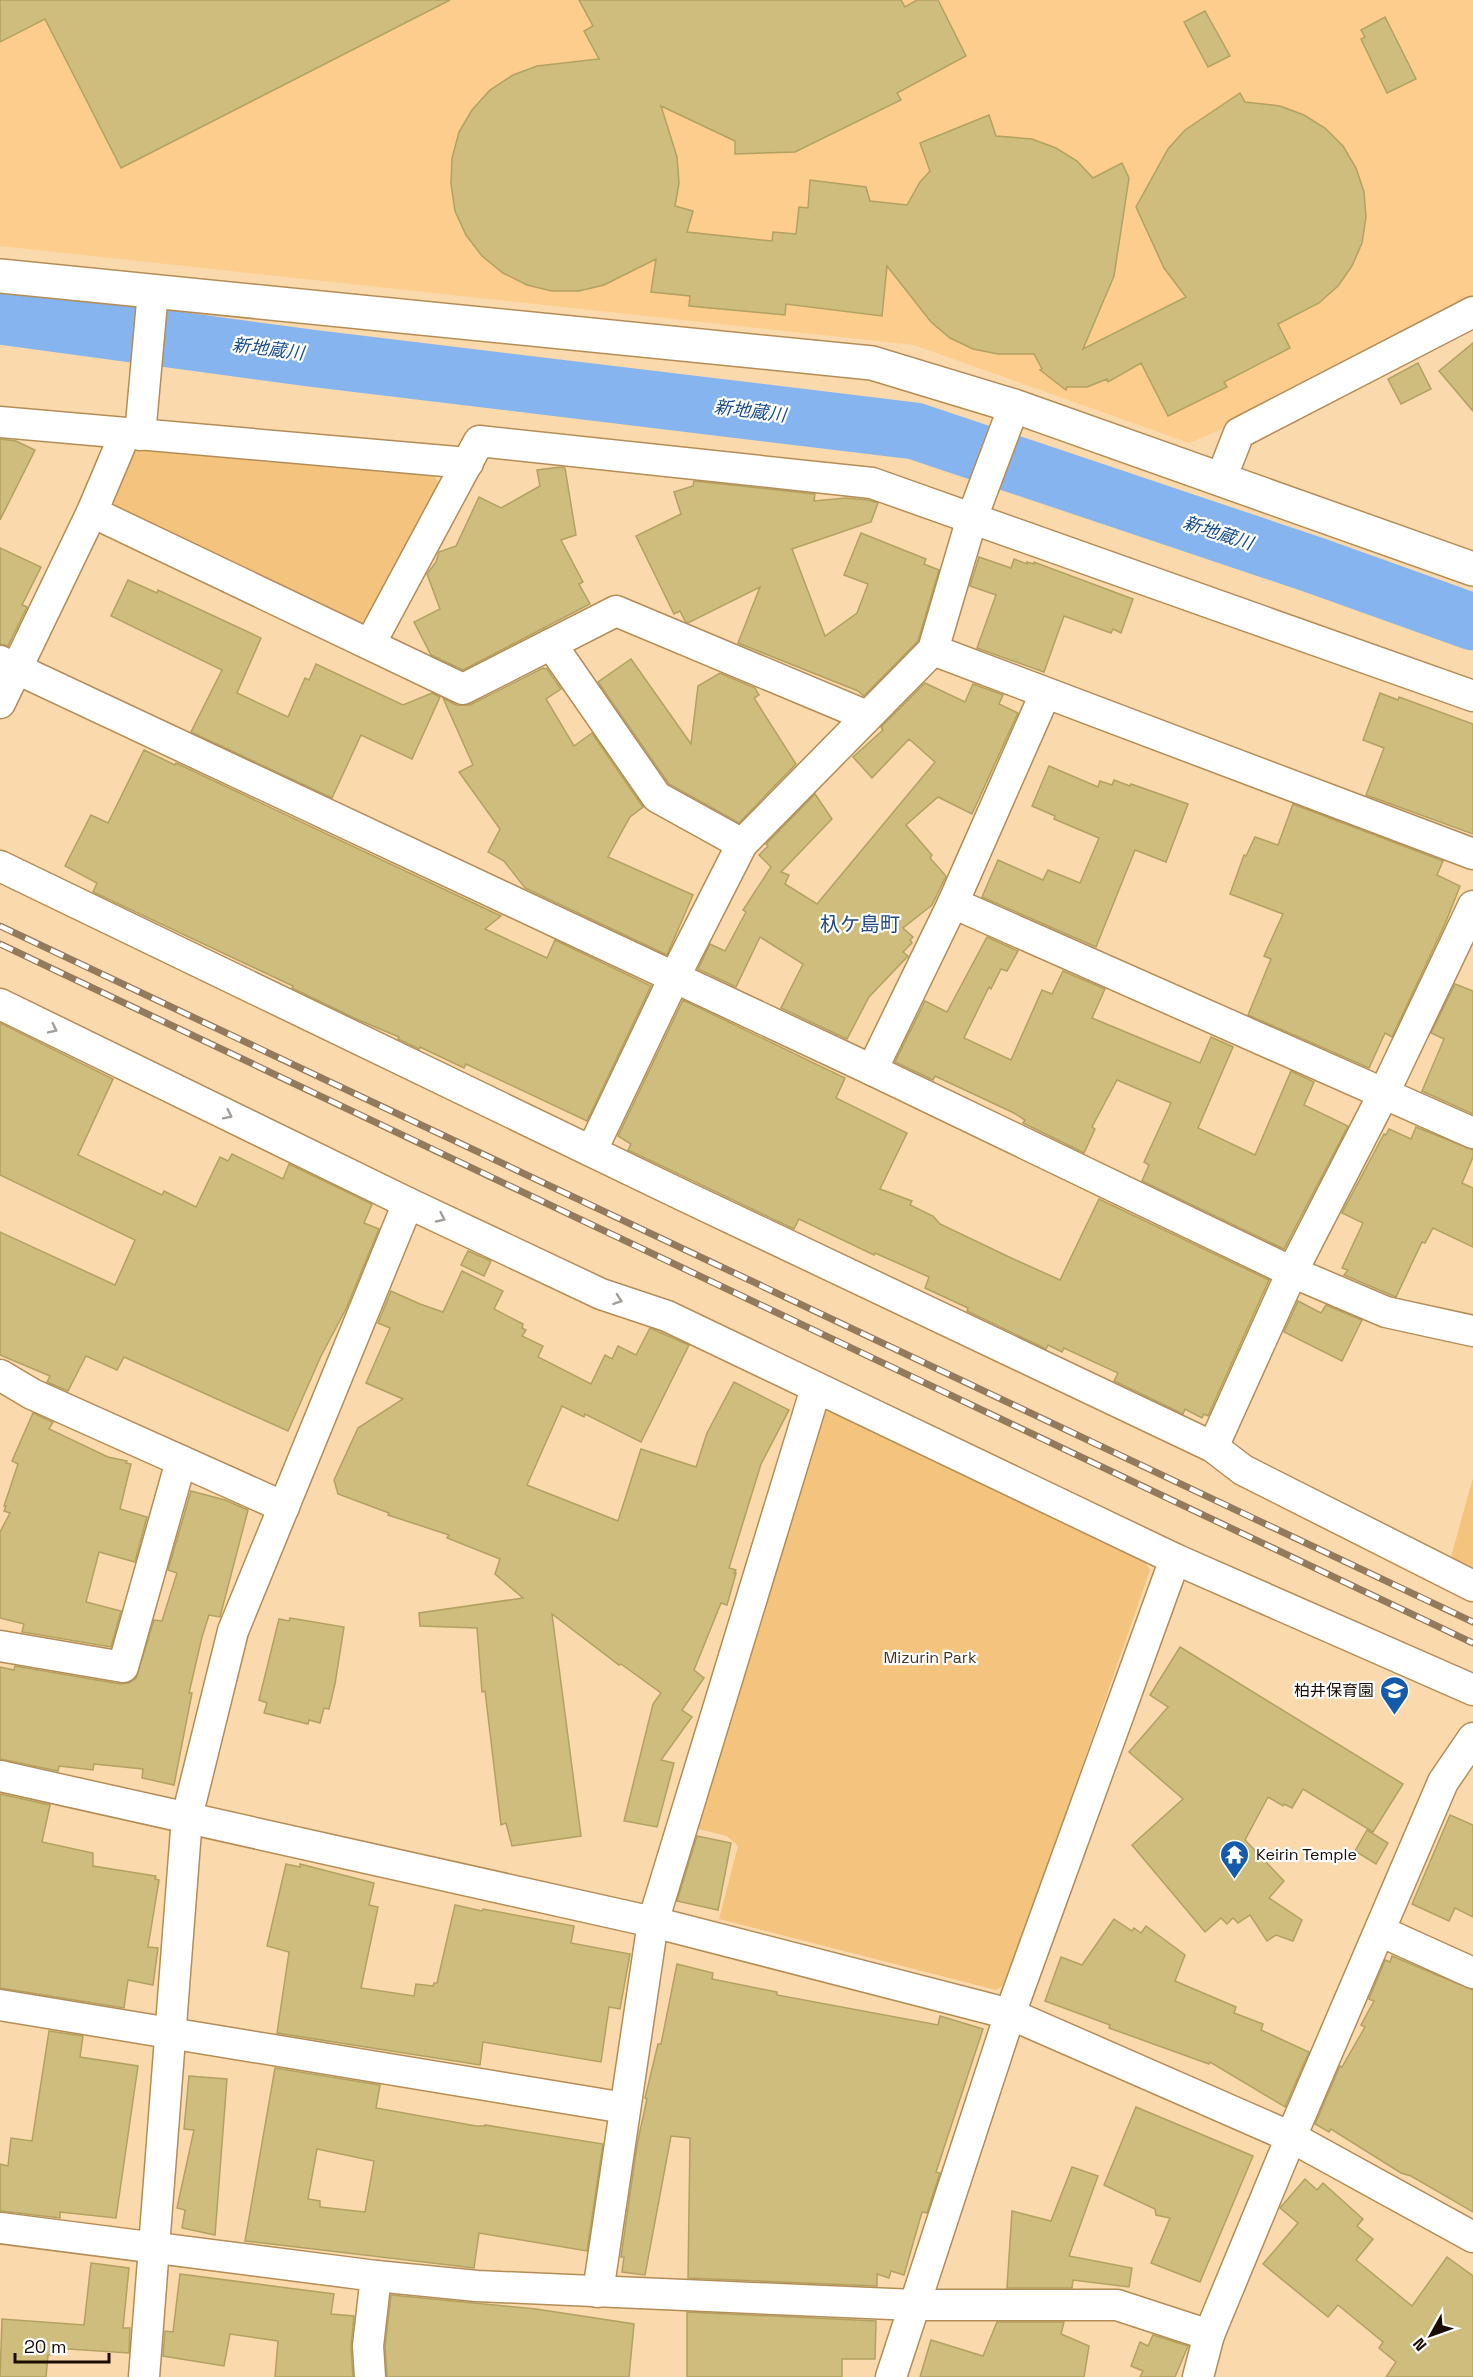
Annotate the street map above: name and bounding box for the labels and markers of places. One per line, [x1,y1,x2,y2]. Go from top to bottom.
school or university icon: 柏井保育園 [1379,1674,1411,1716]
place label: 柏井保育園 [1294,1680,1374,1701]
temple icon: Keirin Temple [1219,1838,1251,1880]
place label: Keirin Temple [1256,1844,1357,1865]

